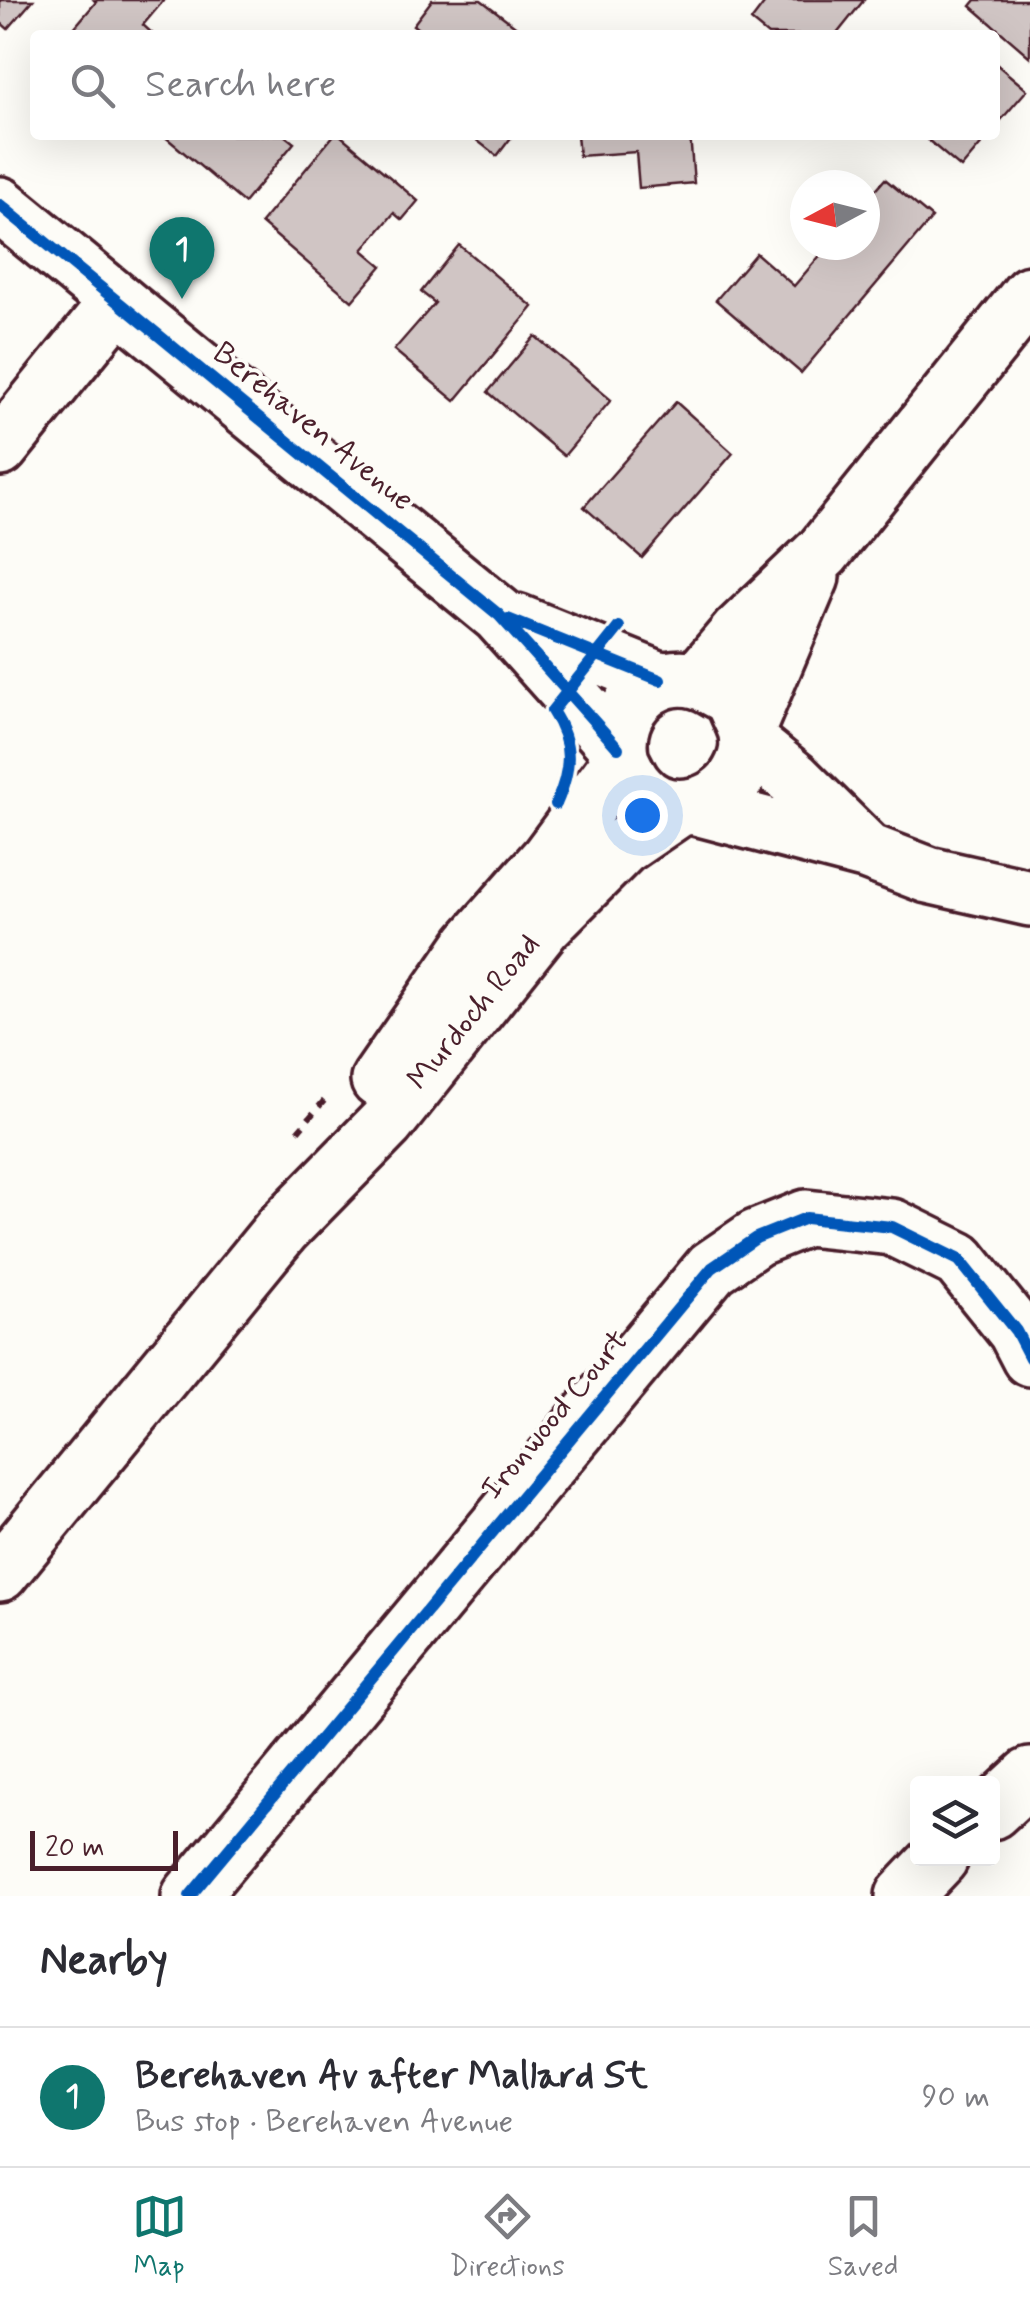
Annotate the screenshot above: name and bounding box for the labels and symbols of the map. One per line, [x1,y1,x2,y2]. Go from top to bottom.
north arrow [790,170,880,260]
pin: 1 [150,216,214,299]
street label: Berehaven Avenue [204,333,422,521]
your location [617,790,668,841]
street label: Murdoch Road [398,925,550,1099]
street label: Ironwood Court [472,1321,638,1509]
scale bar [30,1826,178,1870]

